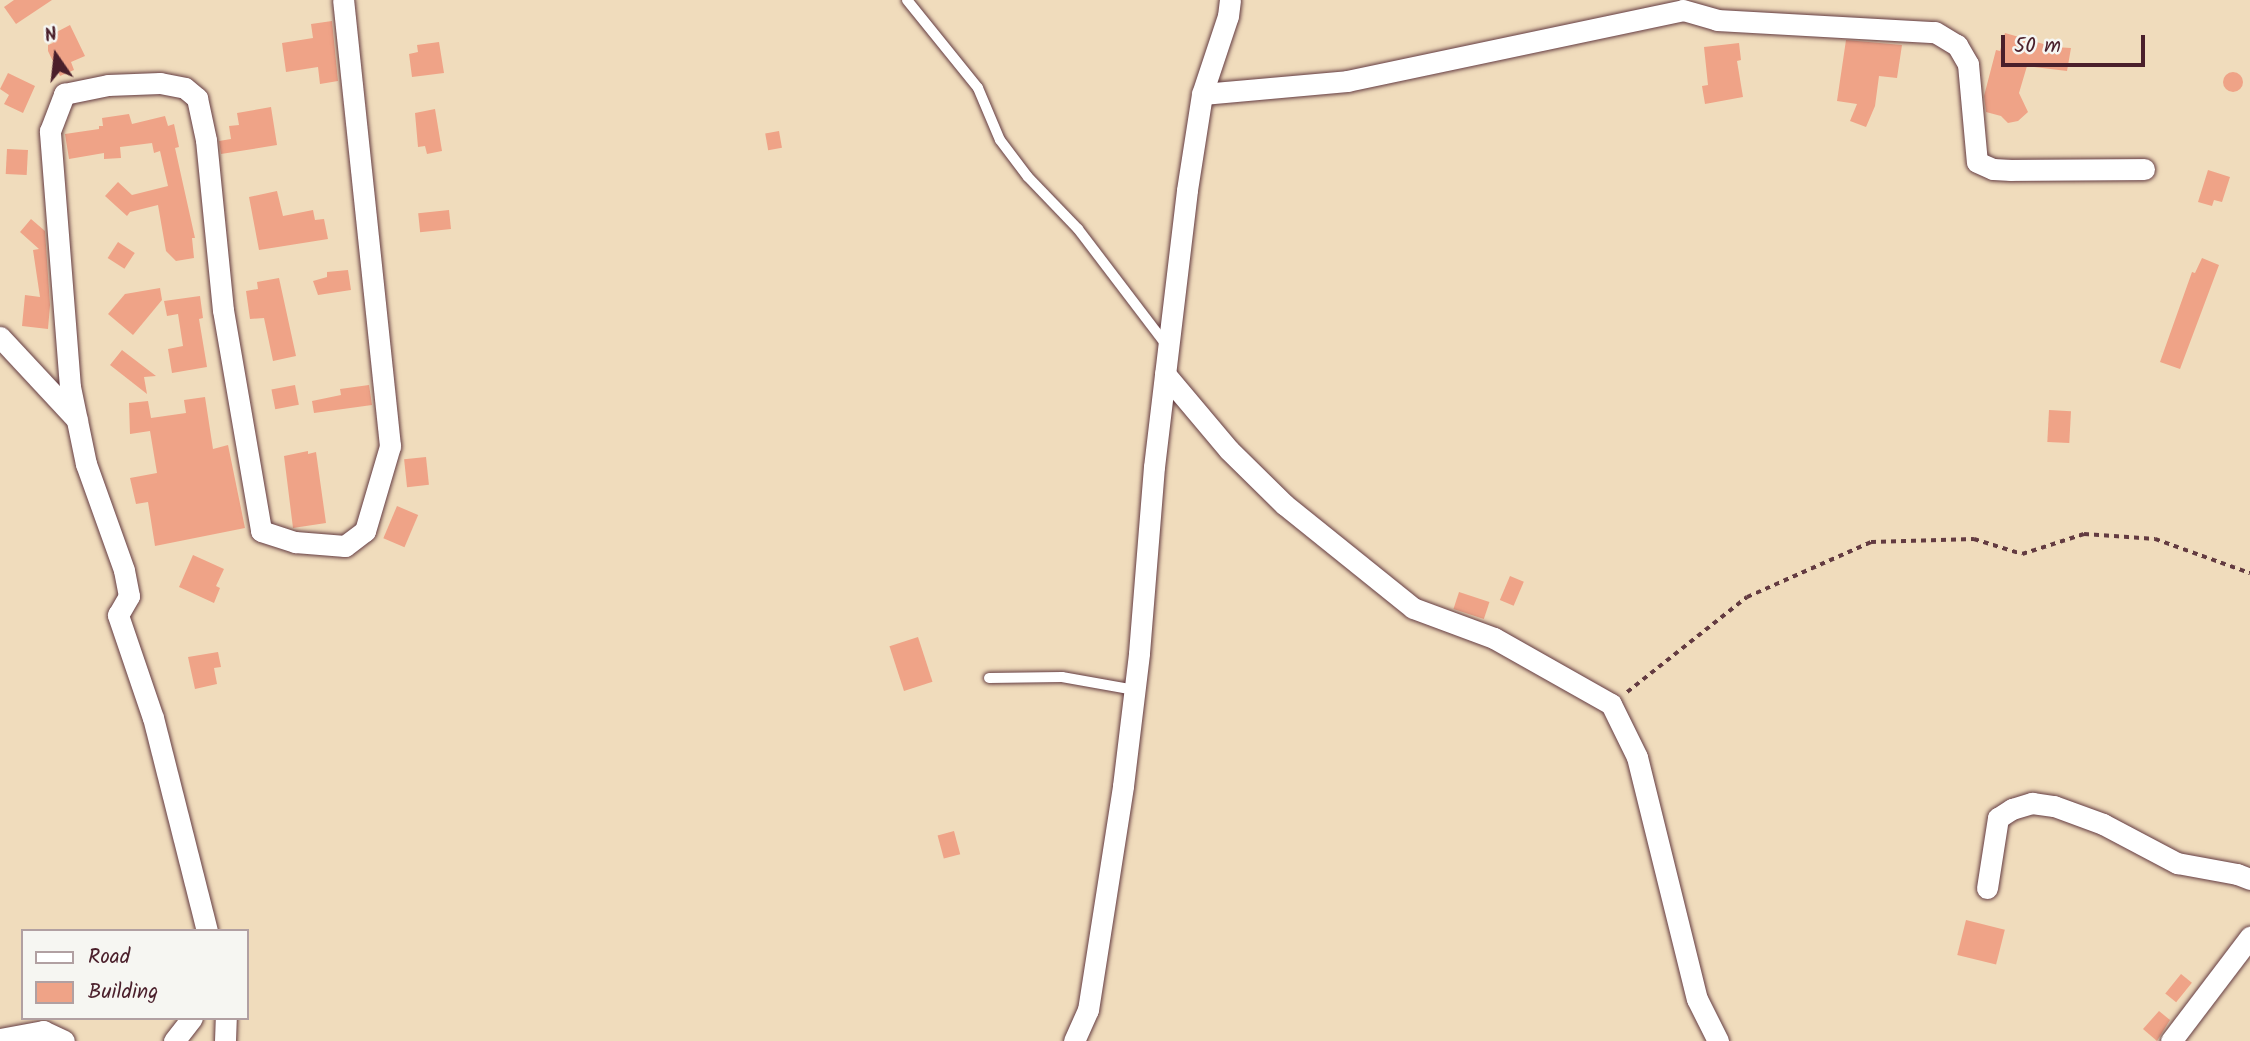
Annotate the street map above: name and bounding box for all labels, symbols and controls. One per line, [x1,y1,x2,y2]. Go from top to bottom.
text: N [41,20,60,52]
north arrow [21,21,91,91]
scale bar [2005,21,2148,65]
text: 50 m [2014,30,2061,63]
legend [21,929,248,1020]
text: Road [88,941,130,974]
text: Building [88,976,158,1009]

